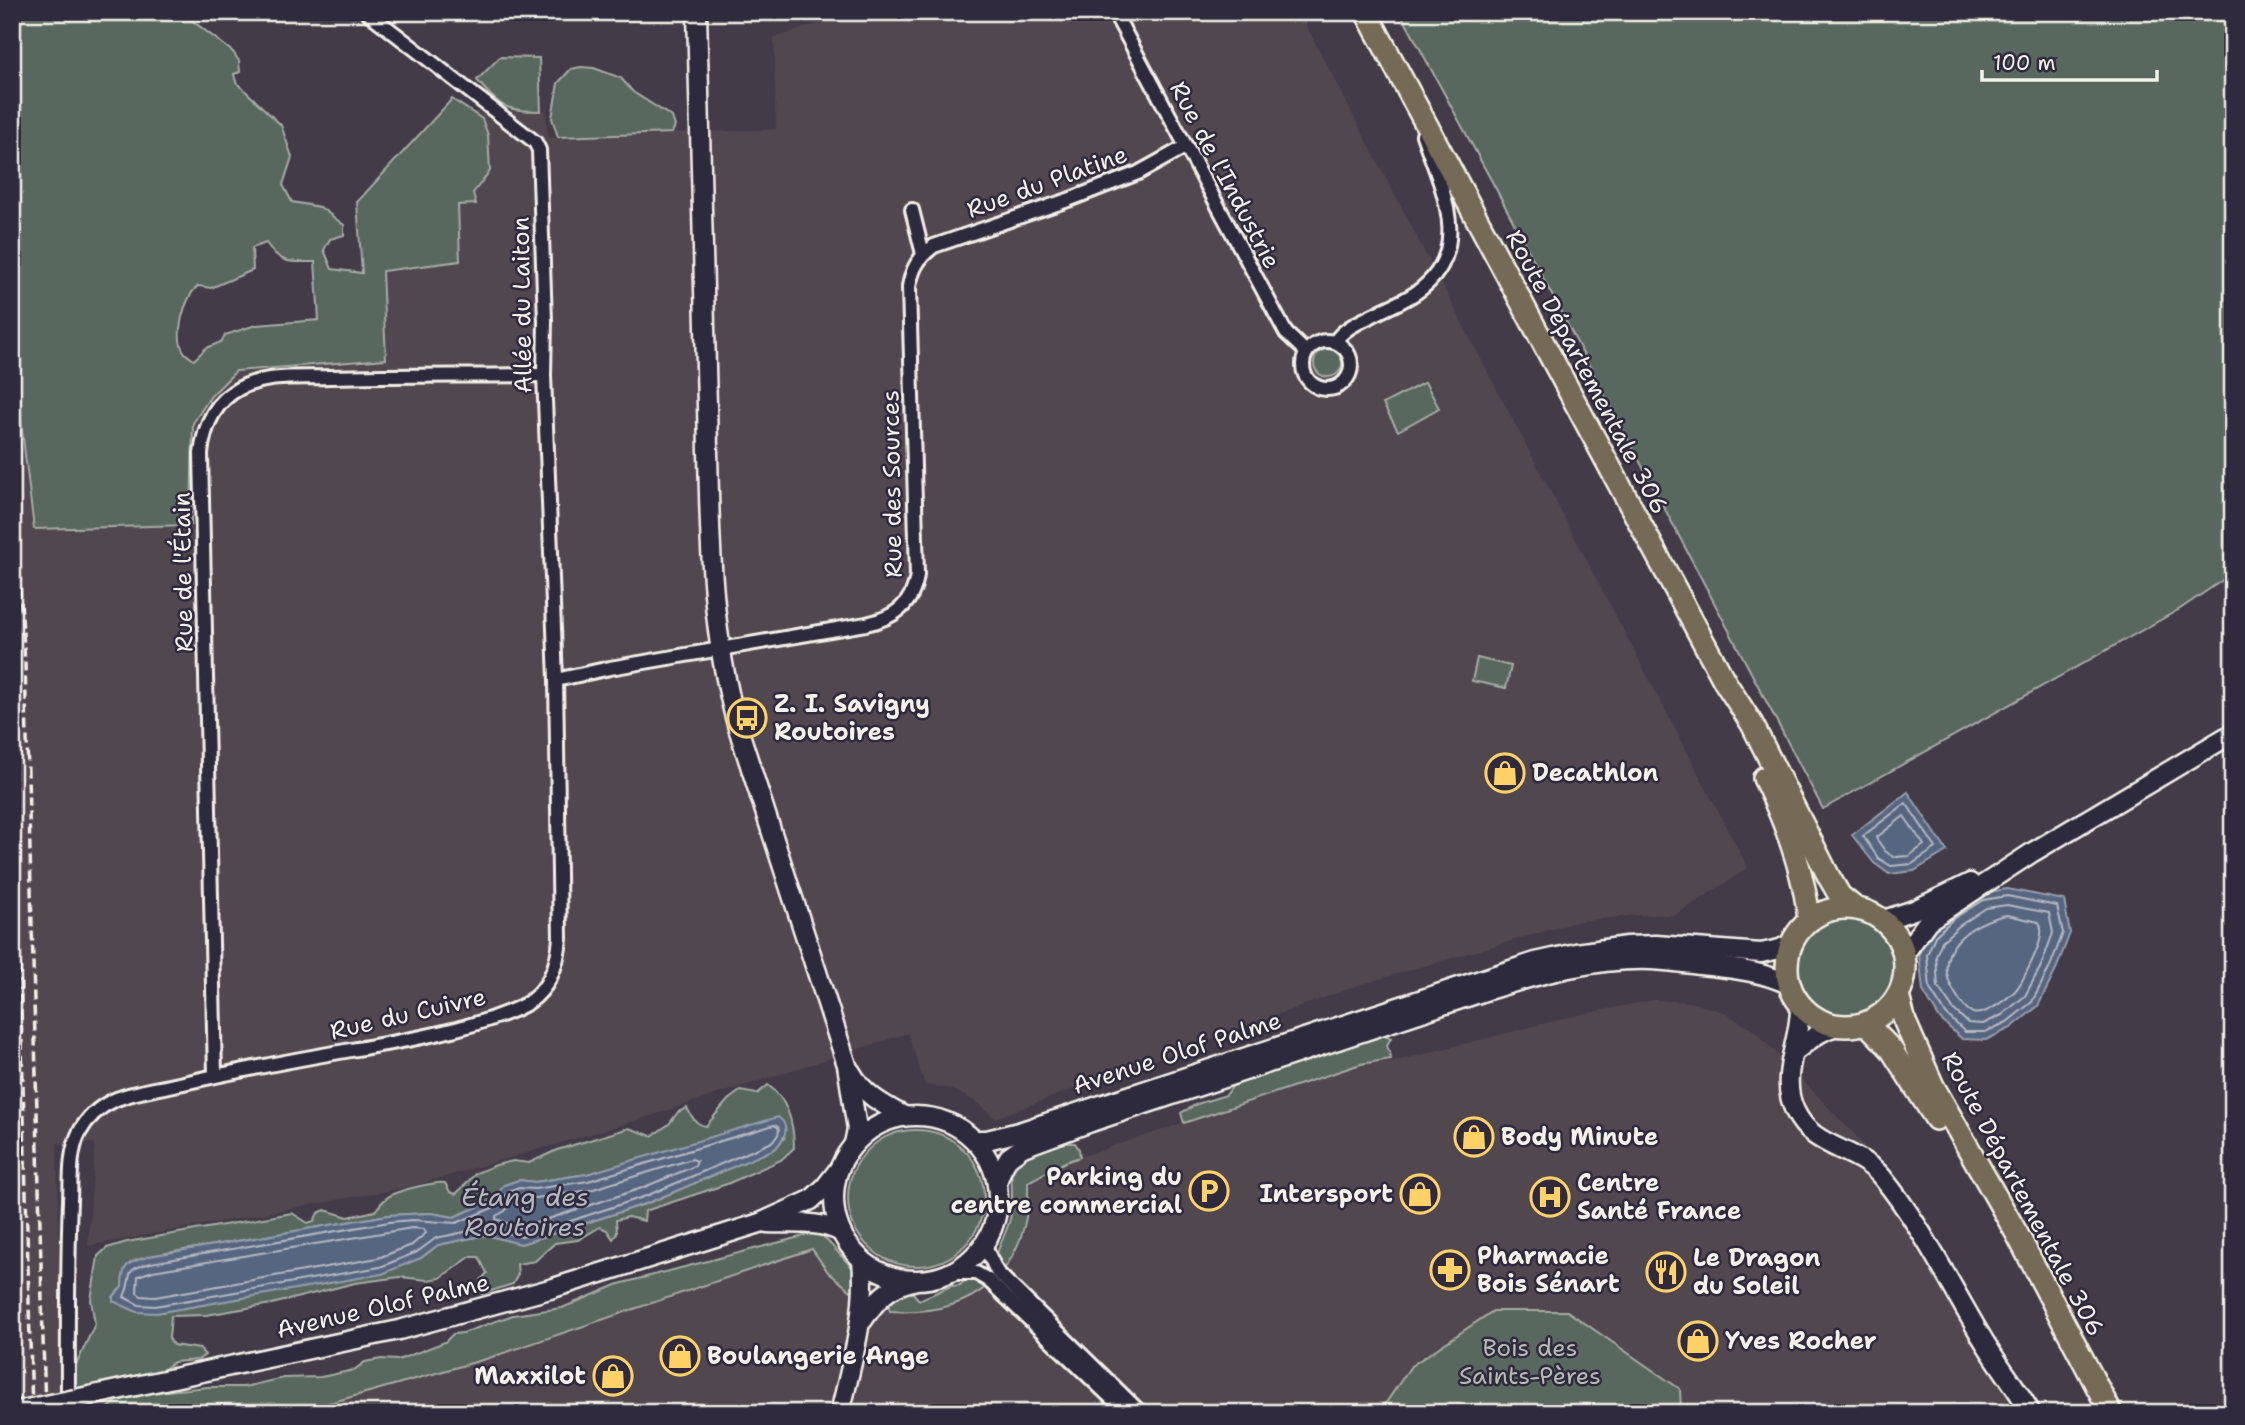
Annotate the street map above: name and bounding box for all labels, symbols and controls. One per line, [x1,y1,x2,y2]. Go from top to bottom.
scale bar [1982,38,2158,82]
text: 100 m [1993,49,2056,77]
street label: Rue de l'Industrie [1162,76,1288,274]
street label: Rue du Platine [962,138,1132,226]
street label: Allée du Laiton [504,216,540,394]
street label: Route Départementale 306 [1498,224,1676,520]
street label: Rue des Sources [874,390,910,578]
street label: Rue de l'Étain [166,492,200,652]
place label: Z. I. Savigny Routoires [774,688,930,748]
bus stop icon: Z. I. Savigny Routoires [726,697,768,739]
shop icon: Decathlon [1484,752,1526,794]
place label: Decathlon [1532,757,1659,789]
street label: Rue du Cuivre [327,981,489,1047]
street label: Avenue Olof Palme [1069,1004,1285,1102]
street label: Route Départementale 306 [1934,1046,2112,1342]
shop icon: Body Minute [1453,1116,1495,1158]
place label: Body Minute [1501,1121,1658,1153]
place label: Parking du centre commercial [951,1161,1182,1221]
place label: Centre Santé France [1577,1167,1741,1227]
parking icon: Parking du centre commercial [1188,1170,1230,1212]
shop icon: Intersport [1399,1173,1441,1215]
hospital icon: Centre Santé France [1529,1176,1571,1218]
place label: Intersport [1259,1178,1393,1210]
water label: Étang des Routoires [461,1179,589,1244]
place label: Pharmacie Bois Sénart [1477,1240,1620,1300]
place label: Le Dragon du Soleil [1693,1242,1820,1302]
pharmacy icon: Pharmacie Bois Sénart [1429,1249,1471,1291]
restaurant icon: Le Dragon du Soleil [1645,1251,1687,1293]
street label: Avenue Olof Palme [273,1266,493,1346]
shop icon: Yves Rocher [1677,1320,1719,1362]
place label: Yves Rocher [1725,1325,1877,1357]
park label: Bois des Saints-Pères [1459,1332,1601,1392]
shop icon: Boulangerie Ange [659,1335,701,1377]
place label: Boulangerie Ange [707,1340,930,1372]
shop icon: Maxxilot [592,1355,634,1397]
place label: Maxxilot [474,1360,586,1392]

